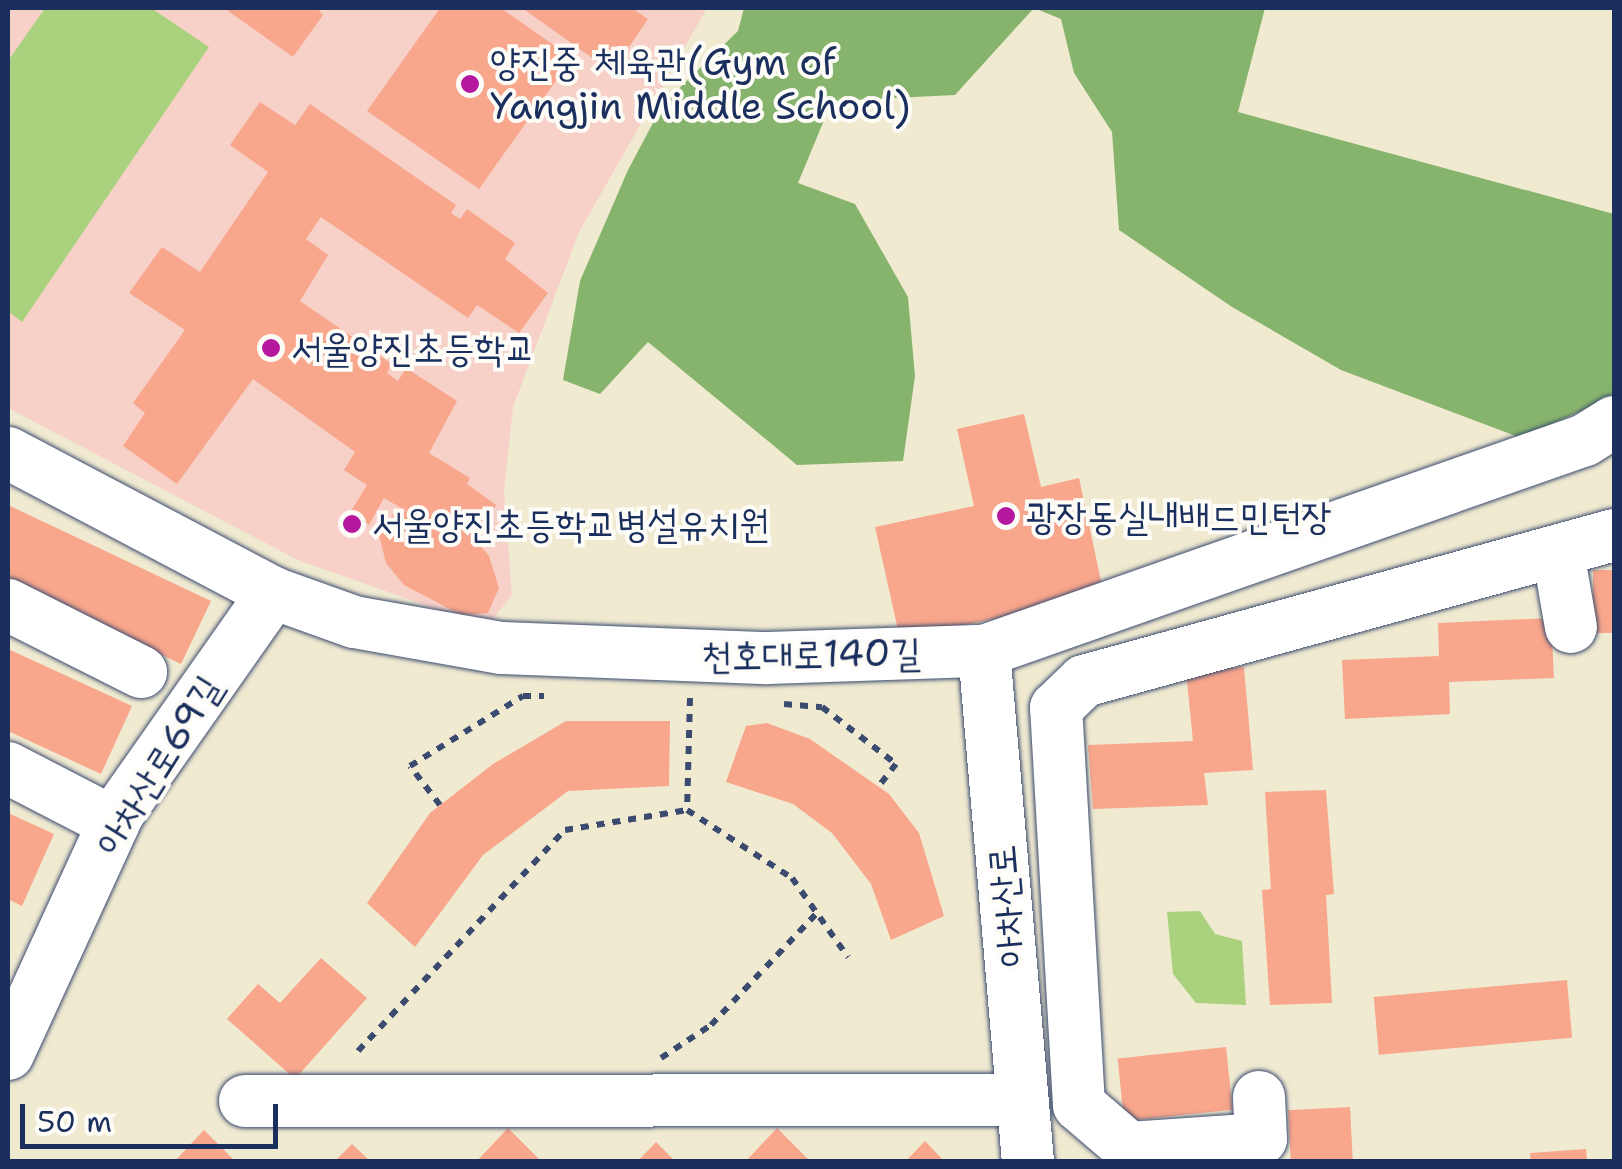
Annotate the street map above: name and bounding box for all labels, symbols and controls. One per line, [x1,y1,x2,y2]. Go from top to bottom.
place label: 양진중 체육관(Gym of Yangjin Middle School) [490,39,909,128]
marker: 양진중 체육관(Gym of Yangjin Middle School) [459,73,481,95]
place label: 서울양진초등학교 [291,325,536,371]
marker: 서울양진초등학교 [260,337,282,359]
place label: 광장동실내배드민턴장 [1026,493,1332,539]
place label: 서울양진초등학교병설유치원 [372,501,770,547]
marker: 광장동실내배드민턴장 [995,505,1017,527]
marker: 서울양진초등학교병설유치원 [341,513,363,535]
street label: 천호대로140길 [701,629,921,679]
street label: 아차산로69길 [85,667,231,863]
street label: 아차산로 [978,843,1034,969]
scale bar [25,1084,282,1146]
text: 50 m [37,1101,112,1142]

